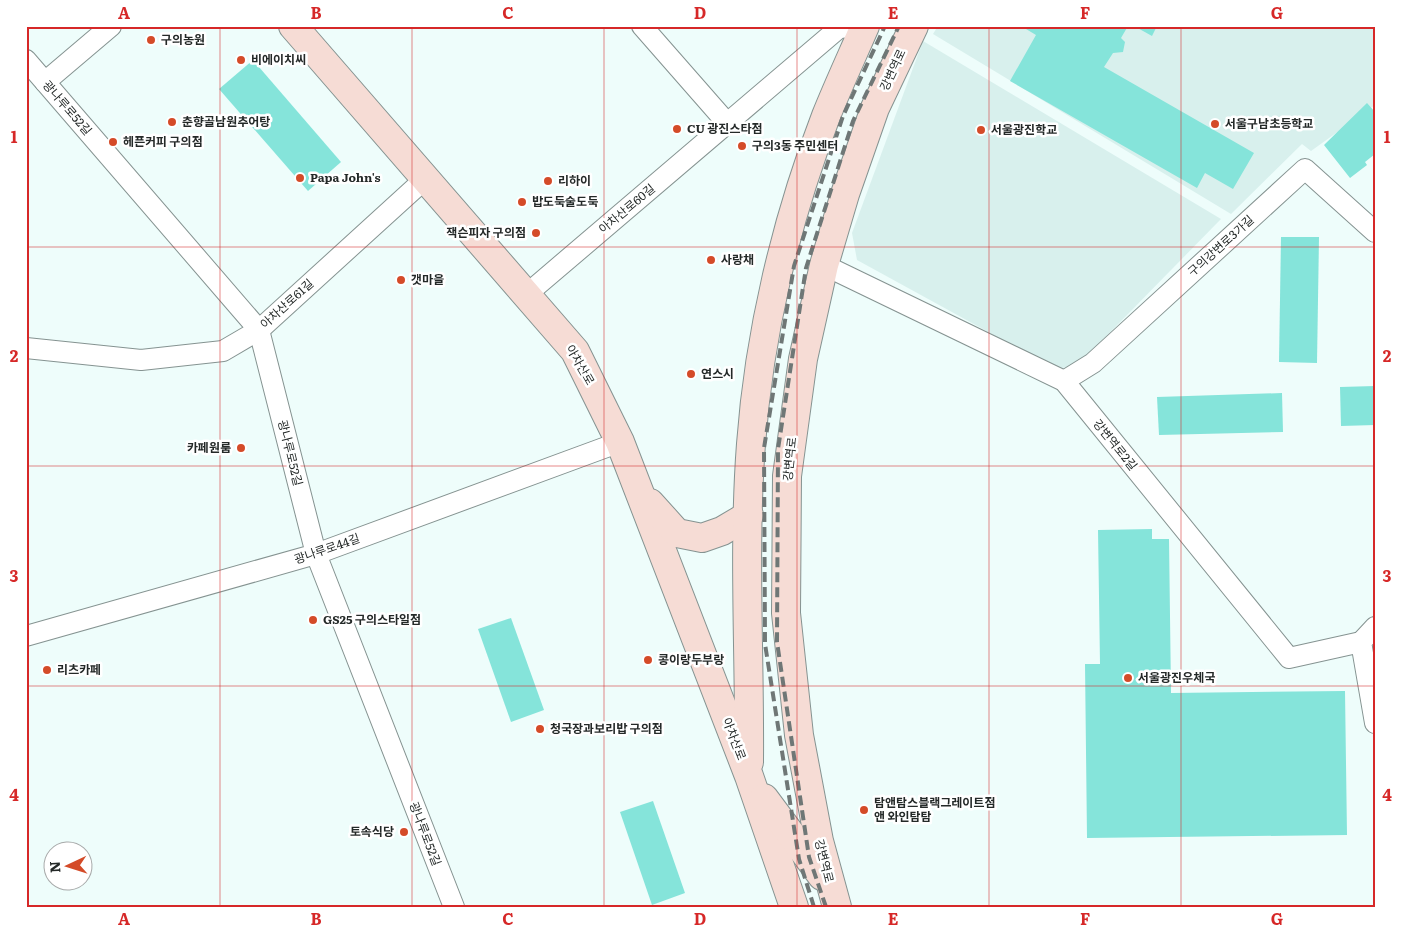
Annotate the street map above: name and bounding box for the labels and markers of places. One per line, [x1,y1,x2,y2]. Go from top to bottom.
place label: 구의농원 [161,30,205,48]
marker: 구의농원 [145,34,157,46]
place label: 비에이치씨 [251,50,306,68]
marker: 비에이치씨 [235,54,247,66]
place label: 춘향골남원추어탕 [182,112,270,130]
place label: 서울구남초등학교 [1225,114,1313,132]
marker: 춘향골남원추어탕 [166,116,178,128]
marker: 서울구남초등학교 [1209,118,1221,130]
place label: CU 광진스타점 [687,119,763,137]
place label: 서울광진학교 [991,120,1057,138]
marker: CU 광진스타점 [671,123,683,135]
marker: 서울광진학교 [975,124,987,136]
place label: 헤픈커피 구의점 [123,132,203,150]
marker: 헤픈커피 구의점 [107,136,119,148]
place label: 구의3동 주민센터 [752,136,838,154]
marker: 구의3동 주민센터 [736,140,748,152]
place label: Papa John's [310,168,381,186]
place label: 리하이 [558,171,591,189]
marker: Papa John's [294,172,306,184]
marker: 리하이 [542,175,554,187]
place label: 밥도둑술도둑 [532,192,598,210]
marker: 밥도둑술도둑 [516,196,528,208]
place label: 잭슨피자 구의점 [446,223,526,241]
marker: 잭슨피자 구의점 [530,227,542,239]
place label: 사랑채 [721,250,754,268]
marker: 사랑채 [705,254,717,266]
place label: 갯마을 [411,270,444,288]
marker: 갯마을 [395,274,407,286]
place label: 연스시 [701,364,734,382]
marker: 연스시 [685,368,697,380]
place label: 카페원룸 [187,438,231,456]
marker: 카페원룸 [235,442,247,454]
place label: GS25 구의스타일점 [323,610,421,628]
marker: GS25 구의스타일점 [307,614,319,626]
place label: 콩이랑두부랑 [658,650,724,668]
marker: 콩이랑두부랑 [642,654,654,666]
place label: 리츠카페 [57,660,101,678]
marker: 리츠카페 [41,664,53,676]
place label: 서울광진우체국 [1138,668,1215,686]
marker: 서울광진우체국 [1122,672,1134,684]
place label: 청국장과보리밥 구의점 [550,719,663,737]
marker: 청국장과보리밥 구의점 [534,723,546,735]
place label: 탐앤탐스블랙그레이트점 앤 와인탐탐 [874,793,995,825]
marker: 탐앤탐스블랙그레이트점 앤 와인탐탐 [858,804,870,816]
place label: 토속식당 [350,822,394,840]
marker: 토속식당 [398,826,410,838]

